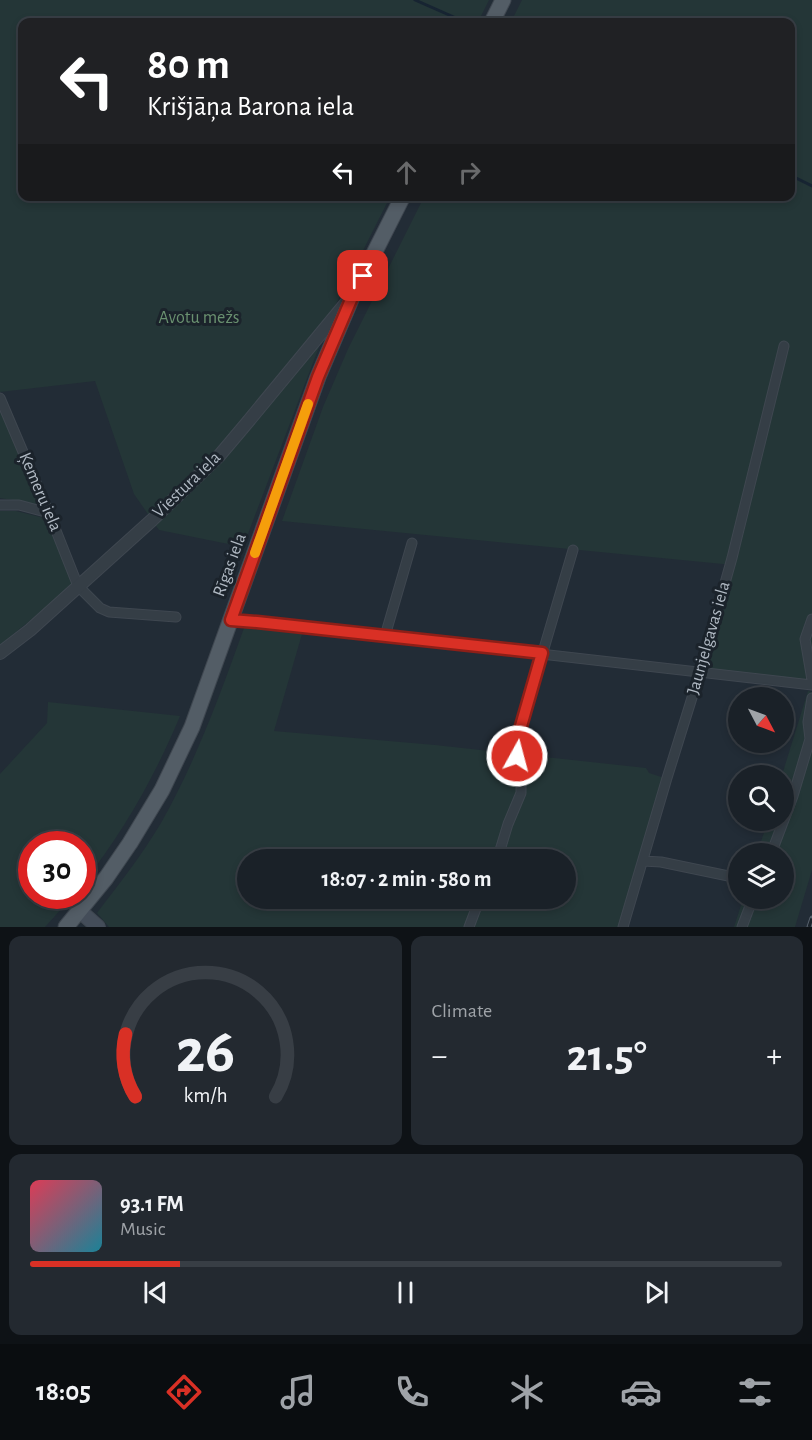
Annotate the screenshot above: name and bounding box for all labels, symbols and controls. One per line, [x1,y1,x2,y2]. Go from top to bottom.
icon: left [48,42,126,120]
text: 80 m [147,44,230,86]
text: Krišjāņa Barona iela [147,93,354,120]
icon: left [327,156,360,189]
icon: ahead [390,156,423,189]
icon: right [453,156,486,189]
pin [337,250,388,301]
icon: arrive [346,259,379,292]
park label: Avotu mežs [159,309,239,327]
street label: Viestura iela [150,448,224,522]
street label: Ķemeru iela [14,450,65,534]
street label: Rīgas iela [210,531,250,599]
street label: Jaunjelgavas iela [684,579,734,697]
north arrow [728,687,794,753]
map controls [728,687,794,909]
position arrow [485,724,549,788]
button: search [728,765,794,831]
speed limit sign: 30 [18,831,96,909]
button: layers [728,843,794,909]
text: 18:07 · 2 min · 580 m [322,868,491,890]
text: Climate [432,1001,492,1021]
text: 26 [175,1021,235,1083]
text: 21.5° [567,1034,647,1079]
text: − [432,1040,447,1073]
text: + [766,1040,782,1073]
text: km/h [183,1086,227,1107]
text: 93.1 FM [120,1193,184,1215]
text: Music [120,1219,166,1239]
icon: previous [139,1276,172,1309]
icon: pause [389,1276,422,1309]
icon: next [640,1276,673,1309]
icon: directions [163,1371,205,1413]
icon: music [277,1371,319,1413]
icon: phone [391,1371,433,1413]
icon: climate [506,1371,548,1413]
icon: car [620,1371,662,1413]
icon: filters [734,1371,776,1413]
text: 18:05 [36,1378,91,1405]

